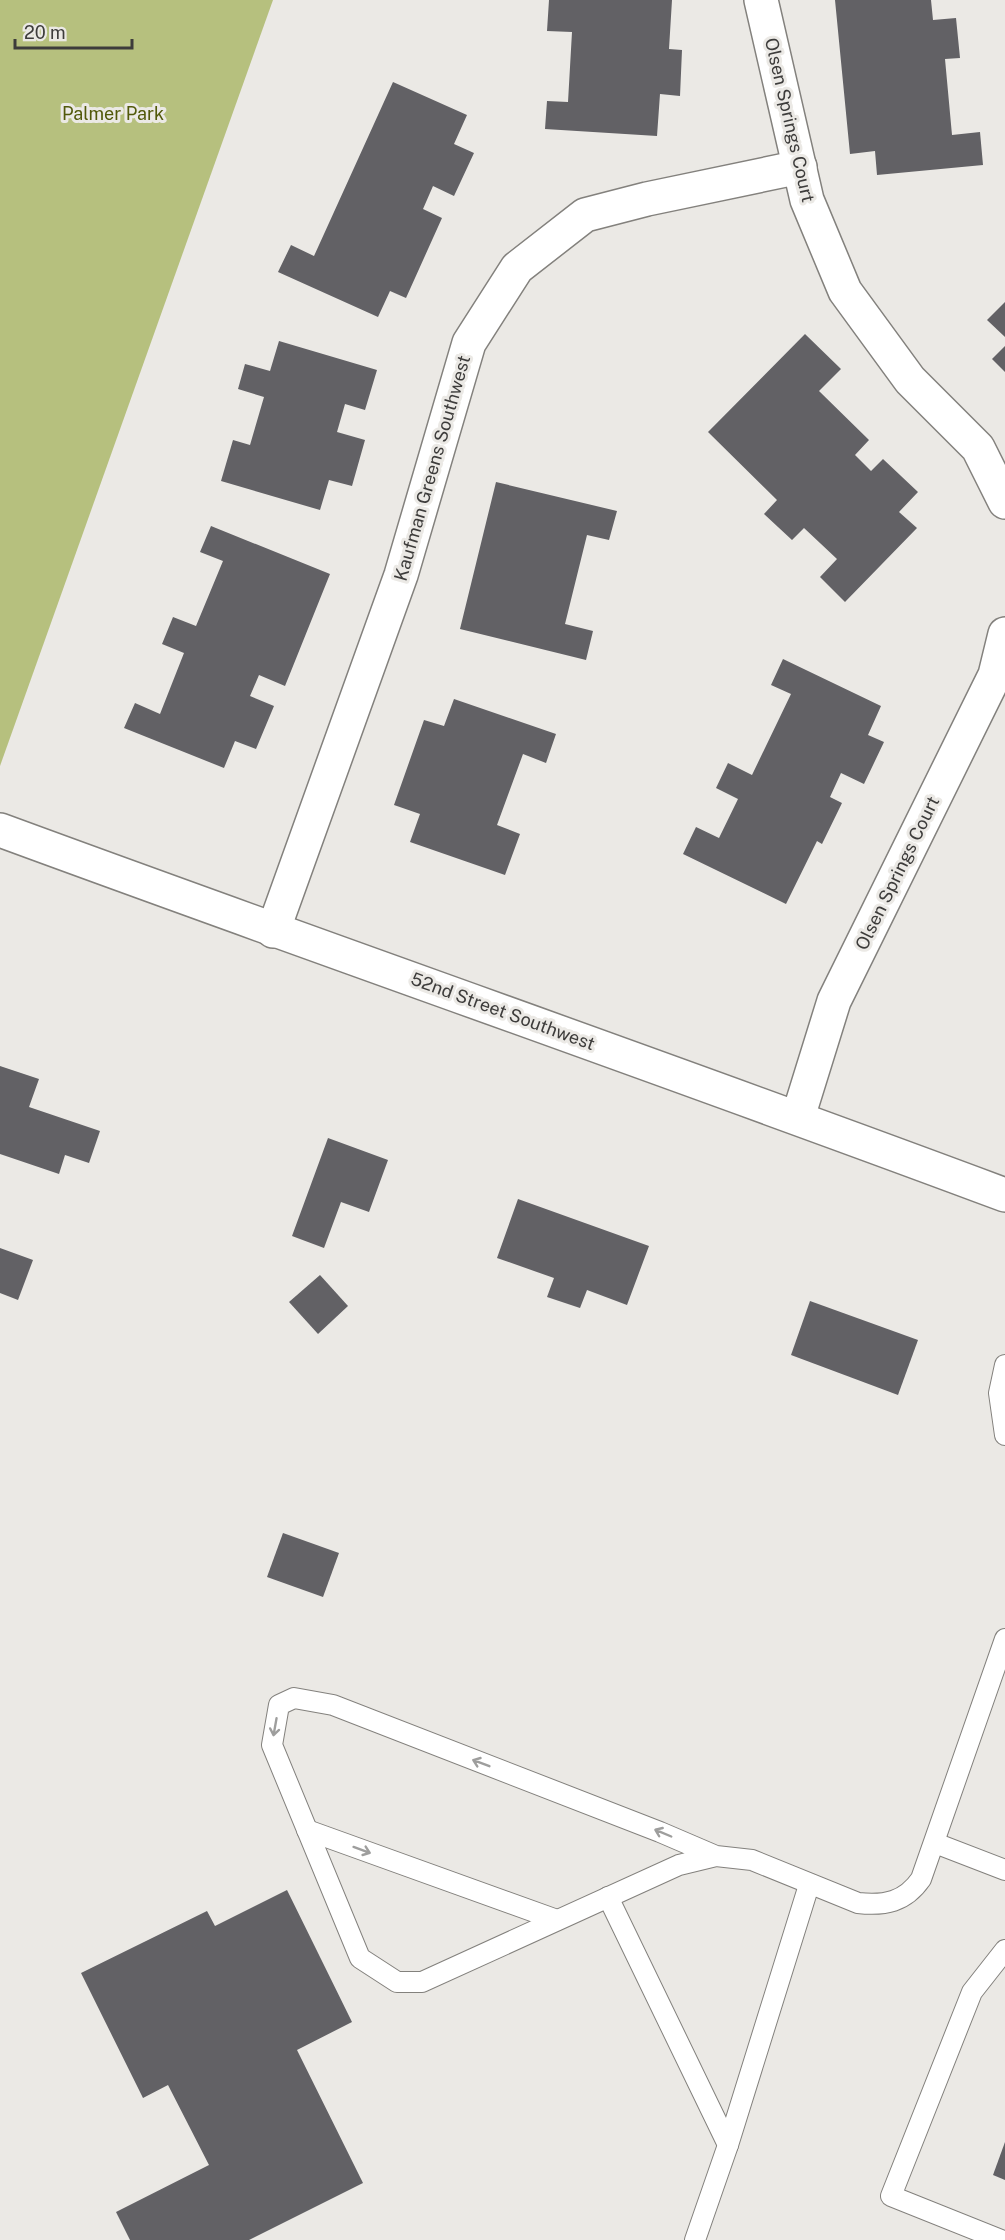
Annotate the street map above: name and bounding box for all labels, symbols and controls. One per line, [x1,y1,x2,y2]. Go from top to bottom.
scale bar [15,12,132,50]
text: 20 m [24,22,66,43]
street label: Olsen Springs Court [761,36,819,204]
park label: Palmer Park [62,103,164,124]
street label: Kaufman Greens Southwest [390,353,474,583]
street label: Olsen Springs Court [851,793,943,953]
street label: 52nd Street Southwest [408,968,598,1054]
one-way arrow [270,1716,281,1736]
one-way arrow [472,1757,490,1768]
one-way arrow [654,1827,672,1838]
one-way arrow [353,1845,371,1856]

